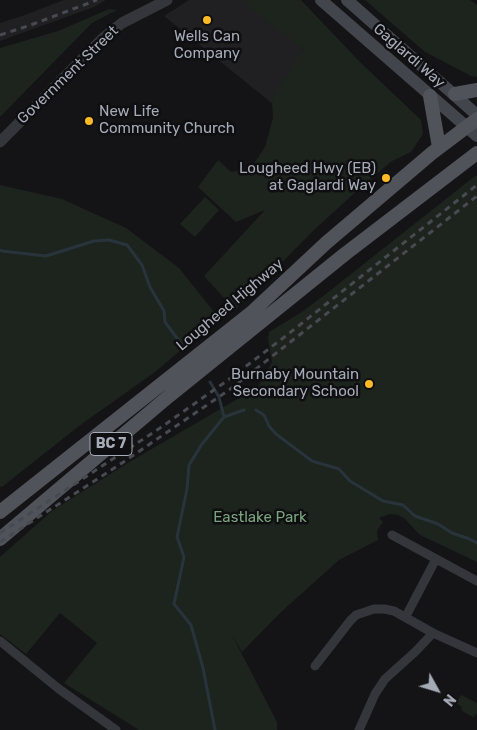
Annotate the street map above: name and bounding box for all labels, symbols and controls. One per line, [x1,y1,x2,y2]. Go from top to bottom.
marker: Wells Can Company [201,14,213,26]
street label: Gaglardi Way [369,20,449,92]
street label: Government Street [14,22,122,128]
place label: Wells Can Company [174,28,240,63]
place label: New Life Community Church [99,103,235,138]
marker: New Life Community Church [83,115,95,127]
place label: Lougheed Hwy (EB) at Gaglardi Way [239,160,376,195]
marker: Lougheed Hwy (EB) at Gaglardi Way [380,172,392,184]
street label: Lougheed Highway [173,255,287,355]
place label: Burnaby Mountain Secondary School [231,366,359,401]
marker: Burnaby Mountain Secondary School [363,378,375,390]
road number: BC 7 [90,432,132,456]
park label: Eastlake Park [213,509,307,527]
north arrow [412,665,462,715]
text: N [439,690,459,709]

